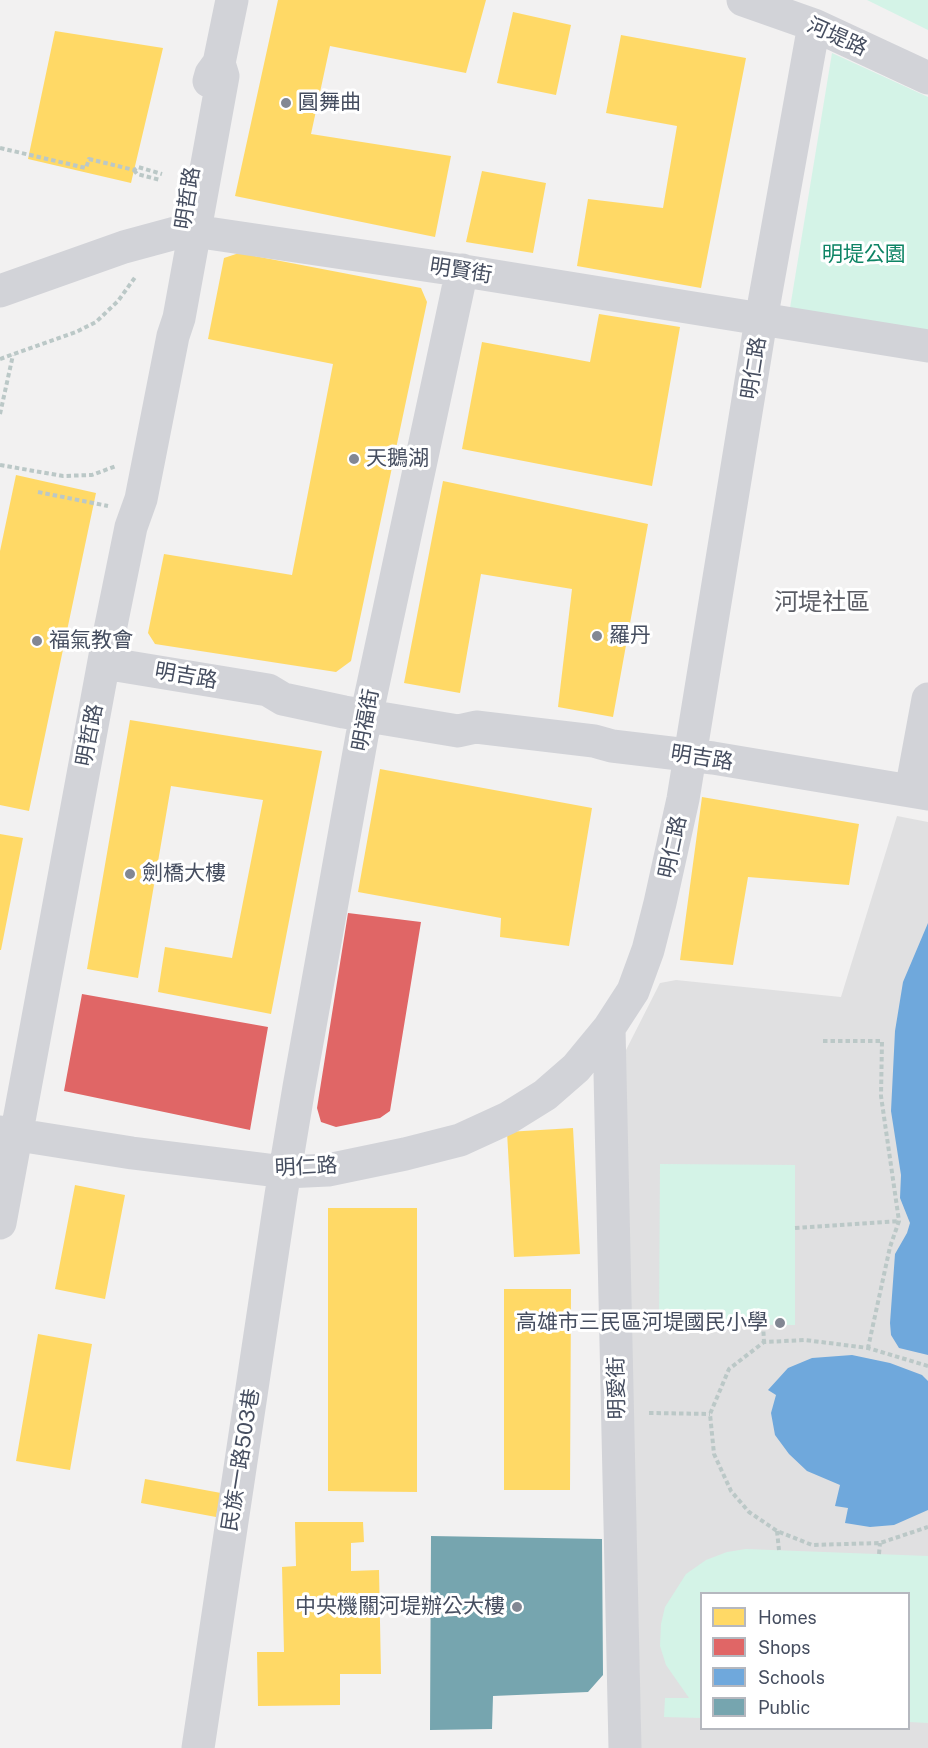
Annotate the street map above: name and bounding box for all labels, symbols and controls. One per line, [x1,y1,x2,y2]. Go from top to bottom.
street label: 河堤路 [803,13,871,61]
place label: 圓舞曲 [298,90,361,116]
marker: 圓舞曲 [279,96,293,110]
street label: 明哲路 [171,165,205,231]
park label: 明堤公園 [822,242,906,268]
street label: 明賢街 [428,254,494,288]
street label: 明仁路 [737,335,771,401]
place label: 天鵝湖 [366,446,429,472]
marker: 天鵝湖 [347,452,361,466]
district label: 河堤社區 [774,589,870,617]
place label: 羅丹 [609,623,651,649]
place label: 福氣教會 [49,628,133,654]
marker: 羅丹 [590,629,604,643]
marker: 福氣教會 [30,634,44,648]
street label: 明吉路 [153,658,219,694]
street label: 明福街 [348,687,384,753]
street label: 明哲路 [72,702,108,768]
street label: 明吉路 [669,741,735,775]
street label: 明仁路 [654,814,692,880]
place label: 劍橋大樓 [142,861,226,887]
marker: 劍橋大樓 [123,867,137,881]
street label: 明仁路 [274,1153,338,1181]
place label: 高雄市三民區河堤國民小學 [516,1310,768,1336]
marker: 高雄市三民區河堤國民小學 [773,1316,787,1330]
street label: 明愛街 [604,1356,630,1420]
street label: 民族一路503巷 [217,1387,265,1533]
legend [700,1592,910,1730]
place label: 中央機關河堤辦公大樓 [295,1594,505,1620]
marker: 中央機關河堤辦公大樓 [510,1600,524,1614]
text: Homes [758,1607,817,1628]
text: Shops [758,1637,810,1658]
text: Schools [758,1667,825,1688]
text: Public [758,1697,810,1718]

